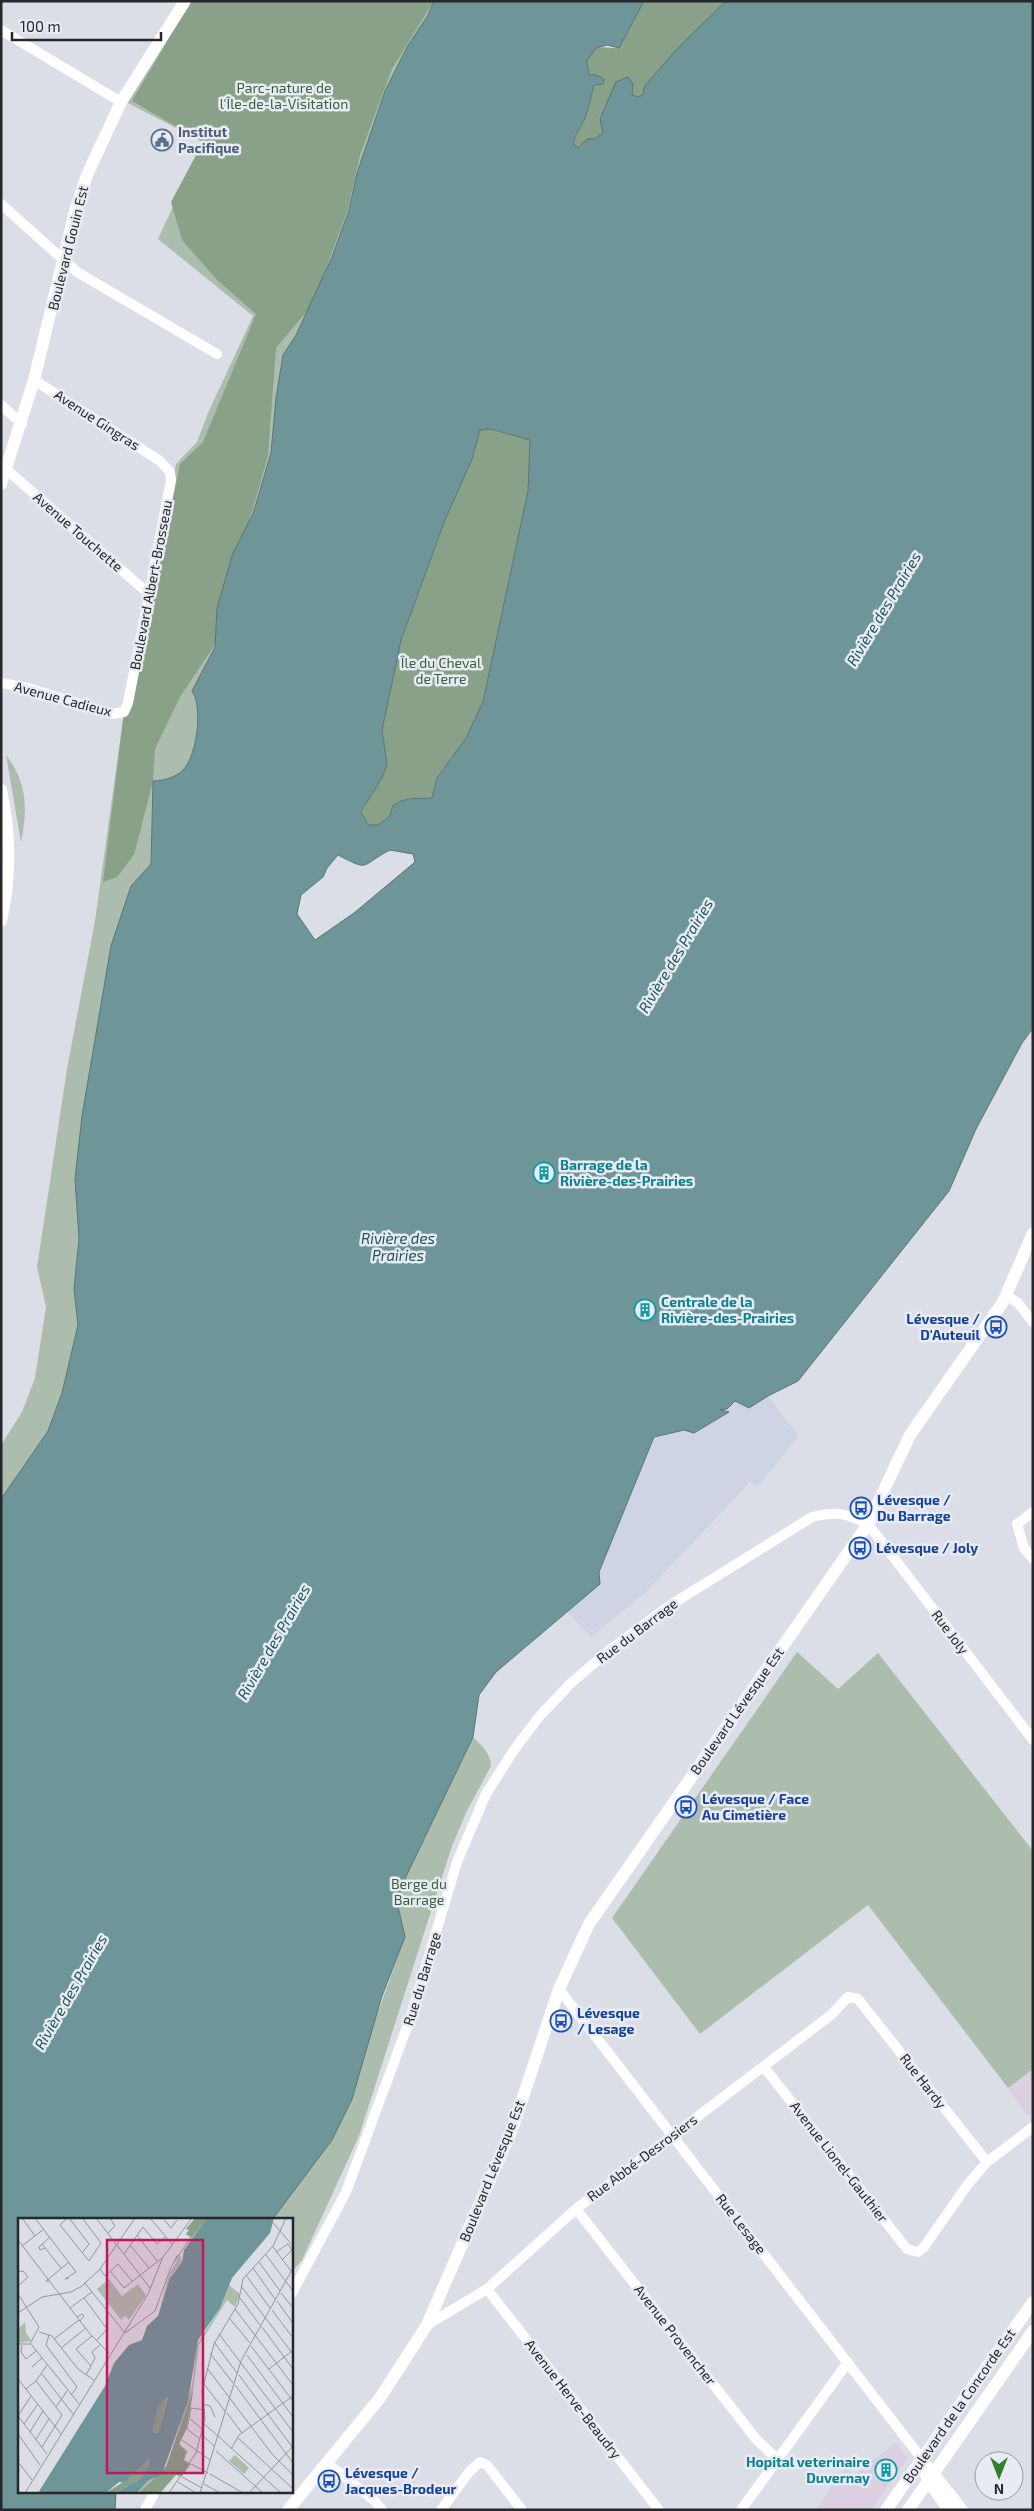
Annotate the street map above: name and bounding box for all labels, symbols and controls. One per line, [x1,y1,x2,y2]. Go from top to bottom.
scale bar [12,10,161,42]
text: 100 m [20,17,61,35]
park label: Parc-nature de l'Île-de-la-Visitation [220,79,348,112]
place label: Institut Pacifique [178,123,240,156]
public building icon: Institut Pacifique [150,128,174,152]
street label: Boulevard Gouin Est [44,184,91,312]
street label: Avenue Gingras [51,386,143,454]
street label: Avenue Touchette [30,488,127,575]
street label: Boulevard Albert-Brosseau [126,499,175,671]
water label: Rivière des Prairies [842,548,924,669]
park label: Île du Cheval de Terre [400,654,482,687]
street label: Avenue Cadieux [13,677,114,720]
water label: Rivière des Prairies [634,895,716,1016]
place label: Barrage de la Rivière-des-Prairies [560,1156,693,1189]
building icon: Barrage de la Rivière-des-Prairies [532,1161,556,1185]
water label: Rivière des Prairies [361,1229,435,1264]
place label: Centrale de la Rivière-des-Prairies [661,1293,794,1326]
building icon: Centrale de la Rivière-des-Prairies [633,1298,657,1322]
place label: Lévesque / D'Auteuil [906,1310,980,1343]
bus stop icon: Lévesque / D'Auteuil [984,1315,1008,1339]
place label: Lévesque / Du Barrage [877,1491,951,1524]
bus stop icon: Lévesque / Du Barrage [849,1496,873,1520]
bus stop icon: Lévesque / Joly [848,1536,872,1560]
place label: Lévesque / Joly [876,1539,978,1556]
water label: Rivière des Prairies [233,1580,314,1702]
street label: Rue du Barrage [593,1595,681,1667]
street label: Rue Joly [928,1606,973,1658]
street label: Boulevard Lévesque Est [686,1644,787,1778]
place label: Lévesque / Face Au Cimetière [702,1790,809,1823]
bus stop icon: Lévesque / Face Au Cimetière [674,1795,698,1819]
park label: Berge du Barrage [391,1875,447,1908]
water label: Rivière des Prairies [30,1930,111,2052]
street label: Rue du Barrage [399,1930,444,2028]
place label: Lévesque / Lesage [577,2004,640,2037]
bus stop icon: Lévesque / Lesage [549,2009,573,2033]
street label: Rue Hardy [897,2050,951,2112]
street label: Boulevard Lévesque Est [455,2097,528,2244]
street label: Avenue Lionel-Gauthier [787,2098,892,2226]
street label: Rue Abbé-Desrosiers [583,2111,700,2205]
street label: Rue Lesage [713,2190,770,2257]
inset map [18,2218,292,2494]
street label: Avenue Provencher [631,2281,720,2389]
street label: Boulevard de la Concorde Est [899,2325,1019,2486]
street label: Avenue Herve-Beaudry [522,2336,626,2462]
north arrow [974,2451,1024,2501]
place label: Hopital veterinaire Duvernay [746,2453,870,2486]
building icon: Hopital veterinaire Duvernay [874,2458,898,2482]
place label: Lévesque / Jacques-Brodeur [345,2464,457,2497]
bus stop icon: Lévesque / Jacques-Brodeur [317,2469,341,2493]
text: N [994,2481,1004,2498]

